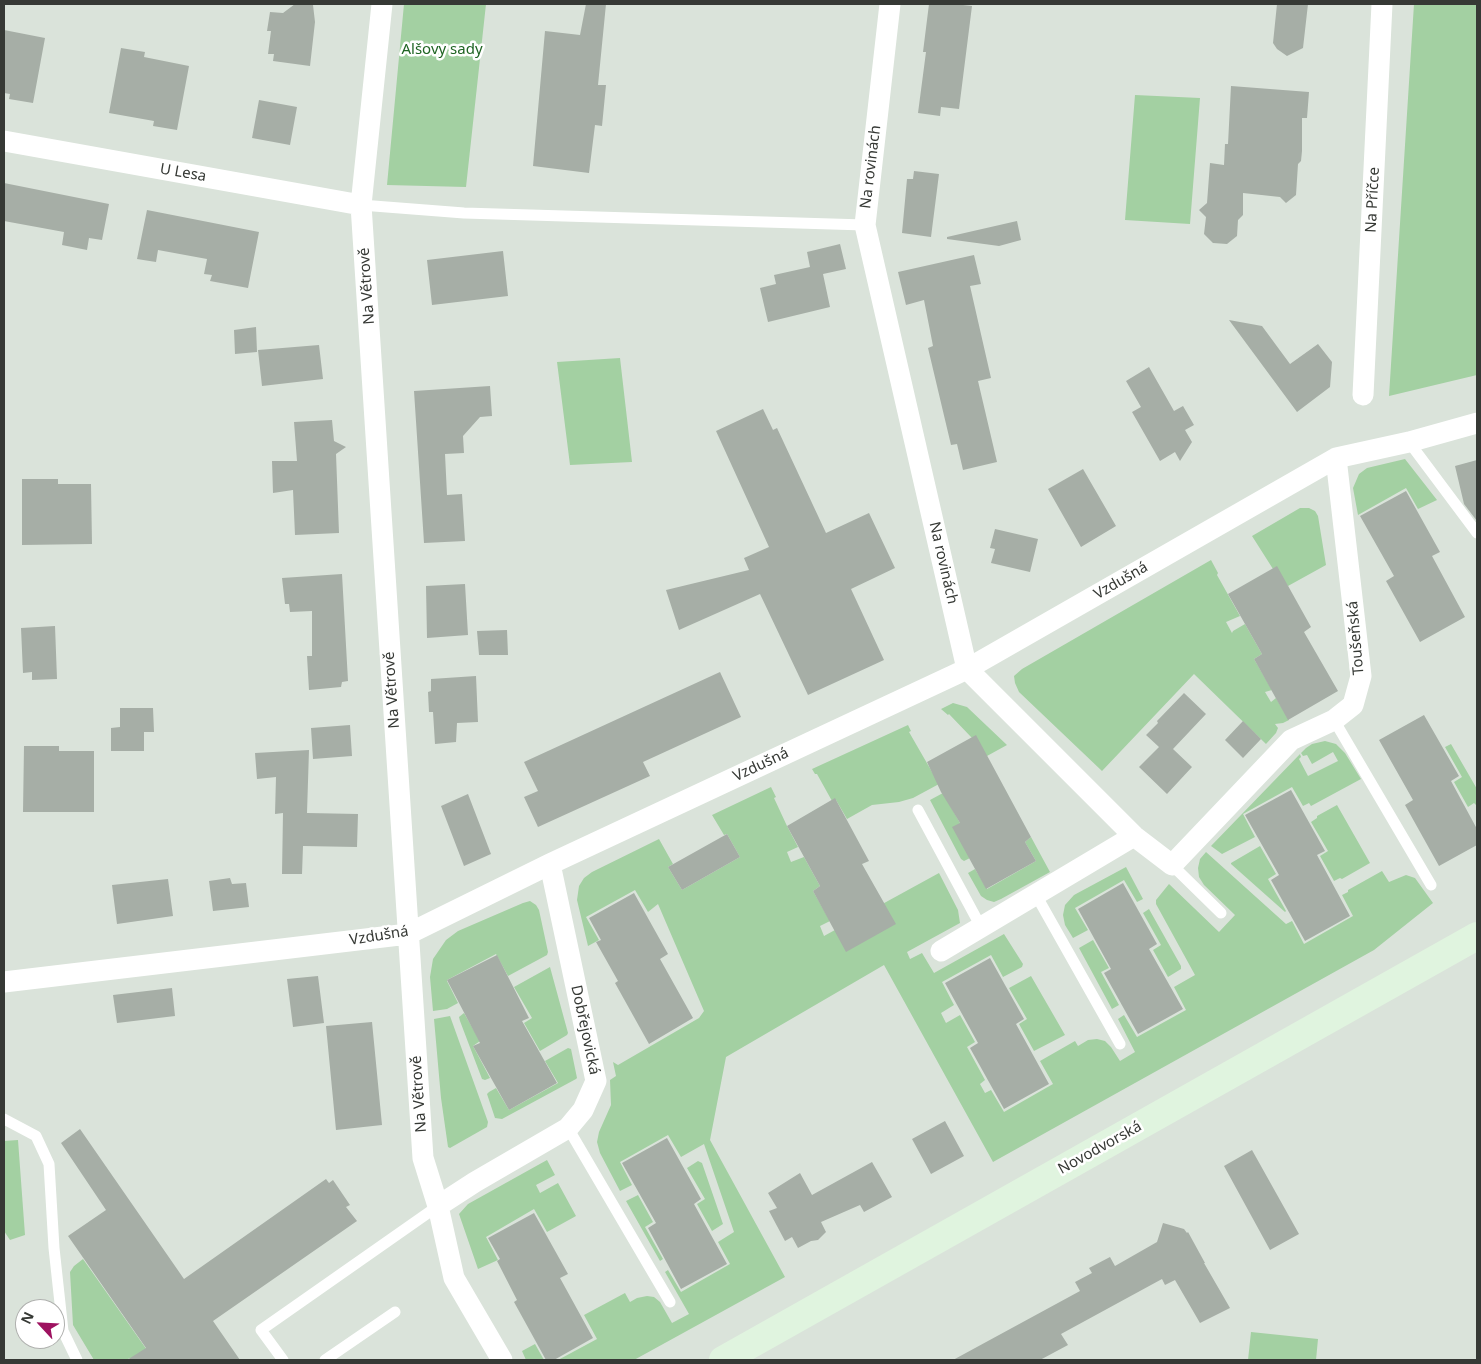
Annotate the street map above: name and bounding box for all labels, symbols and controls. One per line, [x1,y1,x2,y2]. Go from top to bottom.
park label: Alšovy sady [401,41,483,59]
street label: Na rovinách [857,124,885,210]
street label: U Lesa [158,160,208,186]
street label: Na Příčce [1362,167,1384,233]
street label: Na Větrově [355,247,379,325]
street label: Na rovinách [925,520,961,606]
street label: Vzdušná [1091,558,1151,604]
street label: Toušeňská [1344,600,1368,676]
street label: Na Větrově [380,651,404,729]
street label: Vzdušná [730,744,792,786]
street label: Vzdušná [348,922,410,950]
street label: Dobřejovická [567,983,603,1077]
street label: Na Větrově [407,1055,431,1133]
street label: Novodvorská [1055,1118,1145,1178]
north arrow [15,1299,65,1349]
text: N [16,1309,38,1327]

